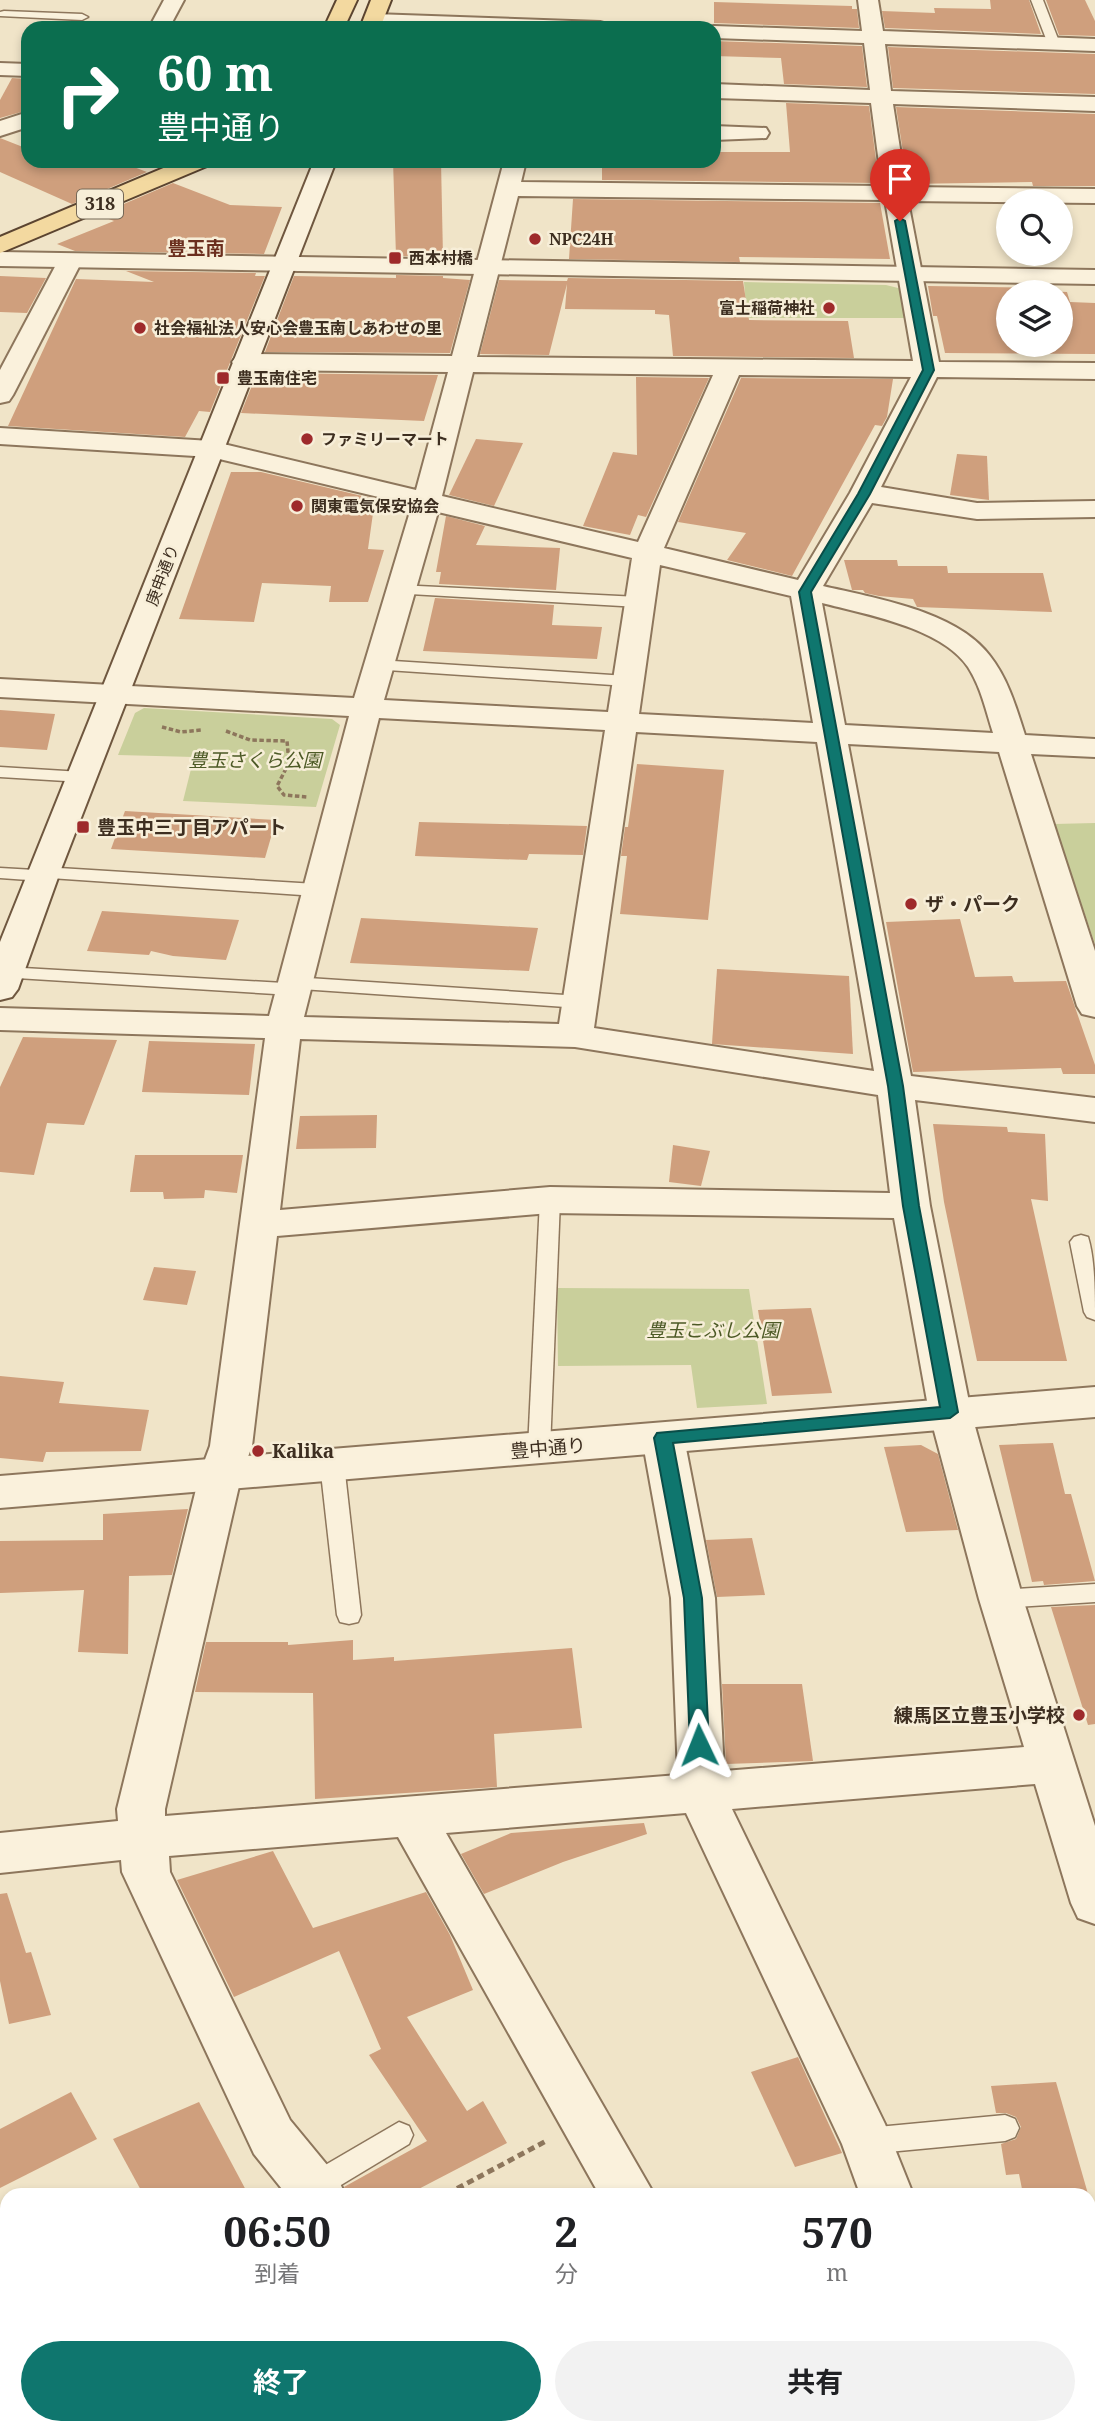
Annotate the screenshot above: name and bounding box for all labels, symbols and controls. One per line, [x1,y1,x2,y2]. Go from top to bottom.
text: 60 m [157,39,273,105]
icon: right [42,49,133,140]
text: 豊中通り [157,105,285,148]
pin [870,149,930,221]
icon: arrive [881,160,919,198]
map controls [996,189,1073,357]
button: search [996,189,1073,266]
road number: 318 [77,190,123,218]
place label: NPC24H [549,228,614,250]
marker: NPC24H [527,231,543,247]
district label: 豊玉南 [167,235,225,261]
place label: 西本村橋 [409,247,473,269]
marker: 西本村橋 [387,250,403,266]
button: layers [996,280,1073,357]
place label: 富士稲荷神社 [719,297,815,319]
marker: 富士稲荷神社 [821,300,837,316]
place label: 社会福祉法人安心会豊玉南しあわせの里 [154,317,442,339]
marker: 社会福祉法人安心会豊玉南しあわせの里 [132,320,148,336]
place label: 豊玉南住宅 [237,367,317,389]
marker: 豊玉南住宅 [215,370,231,386]
place label: ファミリーマート [321,428,449,450]
marker: ファミリーマート [299,431,315,447]
place label: 関東電気保安協会 [311,495,439,517]
marker: 関東電気保安協会 [289,498,305,514]
street label: 庚申通り [140,541,184,609]
park label: 豊玉さくら公園 [188,747,324,773]
place label: 豊玉中三丁目アパート [97,814,287,840]
marker: 豊玉中三丁目アパート [75,819,91,835]
place label: ザ・パーク [925,891,1020,917]
marker: ザ・パーク [903,896,919,912]
park label: 豊玉こぶし公園 [646,1317,782,1343]
street label: 豊中通り [509,1432,587,1464]
place label: Kalika [272,1438,334,1464]
marker: Kalika [250,1443,266,1459]
place label: 練馬区立豊玉小学校 [894,1702,1065,1728]
marker: 練馬区立豊玉小学校 [1071,1707,1087,1723]
position arrow [662,1708,736,1782]
text: 06:50 [223,2202,331,2259]
text: 2 [554,2202,578,2259]
text: 570 [801,2203,873,2260]
text: m [826,2256,848,2288]
text: 到着 [254,2257,300,2289]
text: 分 [555,2257,578,2289]
button: 終了 [21,2341,541,2421]
button: 共有 [555,2341,1075,2421]

